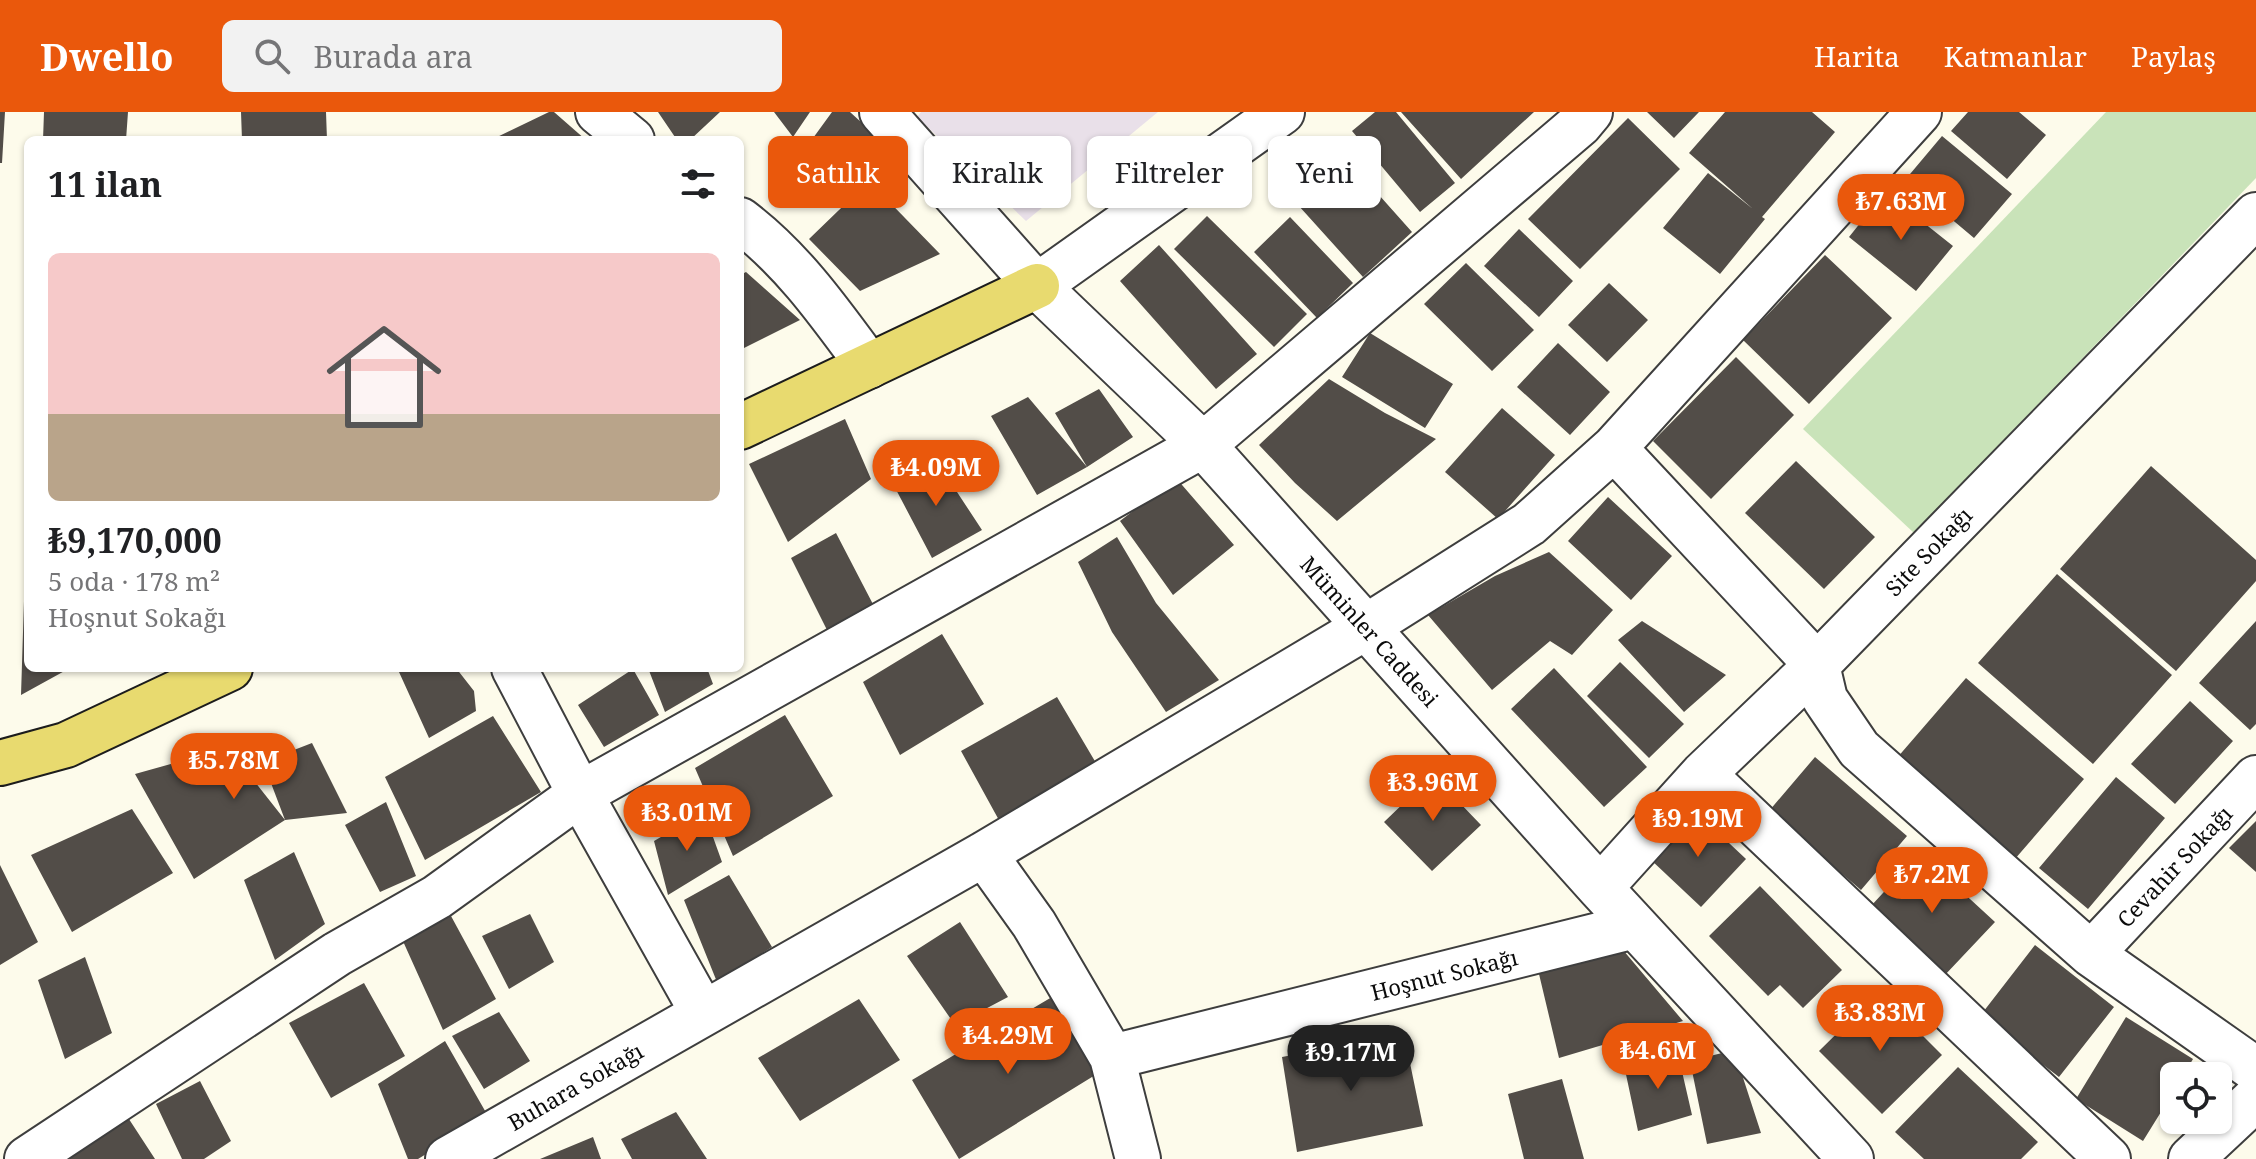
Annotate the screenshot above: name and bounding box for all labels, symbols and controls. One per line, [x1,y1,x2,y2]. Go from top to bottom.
search box [222,20,782,92]
text: Dwello [40,30,174,82]
icon: search [250,34,294,78]
text: Burada ara [314,36,473,77]
text: Harita [1814,37,1900,75]
text: Katmanlar [1944,37,2087,75]
text: Paylaş [2131,37,2216,75]
chip: Satılık [768,136,908,208]
chip: Kiralık [924,136,1071,208]
chip: Filtreler [1087,136,1252,208]
chip: Yeni [1268,136,1381,208]
text: 11 ilan [48,161,162,207]
icon: filters [676,162,720,206]
pin: ₺7.63M [1836,174,1966,242]
text: ₺7.63M [1855,182,1947,218]
icon: home [312,305,456,449]
pin: ₺4.09M [871,440,1001,508]
text: ₺4.09M [890,448,982,484]
street label: Site Sokağı [1878,500,1978,602]
text: ₺9,170,000 [48,517,222,563]
street label: Müminler Caddesi [1294,549,1446,713]
text: 5 oda · 178 m² [48,563,220,599]
text: Hoşnut Sokağı [48,599,226,635]
pin: ₺5.78M [169,733,299,801]
text: ₺5.78M [188,741,280,777]
pin: ₺3.96M [1368,755,1498,823]
text: ₺3.96M [1387,763,1479,799]
pin: ₺3.01M [622,785,752,853]
pin: ₺9.19M [1633,791,1763,859]
text: ₺3.01M [641,793,733,829]
text: ₺9.19M [1652,799,1744,835]
street label: Cevahir Sokağı [2110,799,2238,933]
pin: ₺7.2M [1876,847,1988,915]
text: ₺7.2M [1894,855,1970,891]
street label: Hoşnut Sokağı [1367,941,1521,1007]
pin: ₺3.83M [1815,985,1945,1053]
text: ₺3.83M [1834,993,1926,1029]
pin: ₺4.29M [943,1008,1073,1076]
text: ₺4.29M [962,1016,1054,1052]
pin: ₺4.6M [1602,1023,1714,1091]
pin: ₺9.17M [1286,1025,1416,1093]
text: ₺4.6M [1620,1031,1696,1067]
text: ₺9.17M [1305,1033,1397,1069]
street label: Buhara Sokağı [502,1035,648,1137]
map controls [2160,1062,2232,1134]
button: locate [2160,1062,2232,1134]

